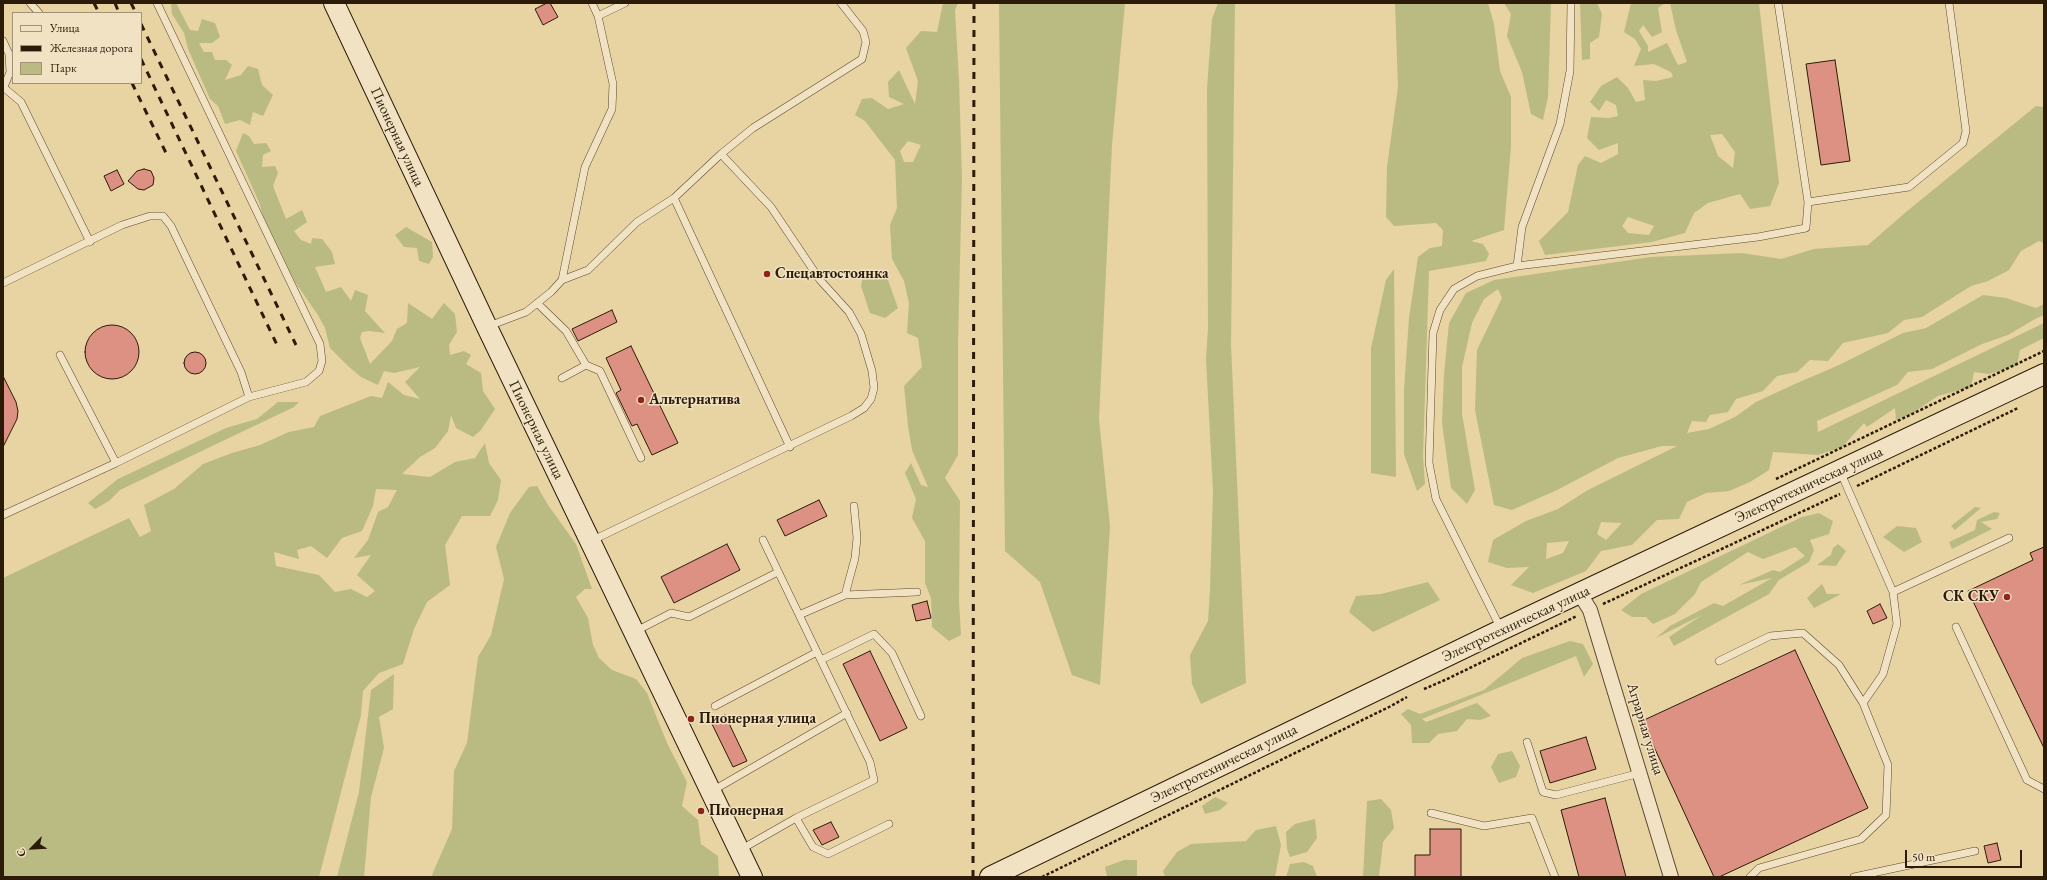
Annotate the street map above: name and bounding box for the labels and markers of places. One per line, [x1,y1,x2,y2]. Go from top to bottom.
place label: Спецавтостоянка [775,265,889,283]
marker: Спецавтостоянка [762,269,772,279]
place label: Альтернатива [649,391,740,409]
marker: Альтернатива [636,395,646,405]
place label: СК СКУ [1943,588,1999,606]
marker: СК СКУ [2002,592,2012,602]
place label: Пионерная улица [699,710,816,728]
marker: Пионерная улица [686,714,696,724]
place label: Пионерная [709,802,784,820]
marker: Пионерная [696,806,706,816]

